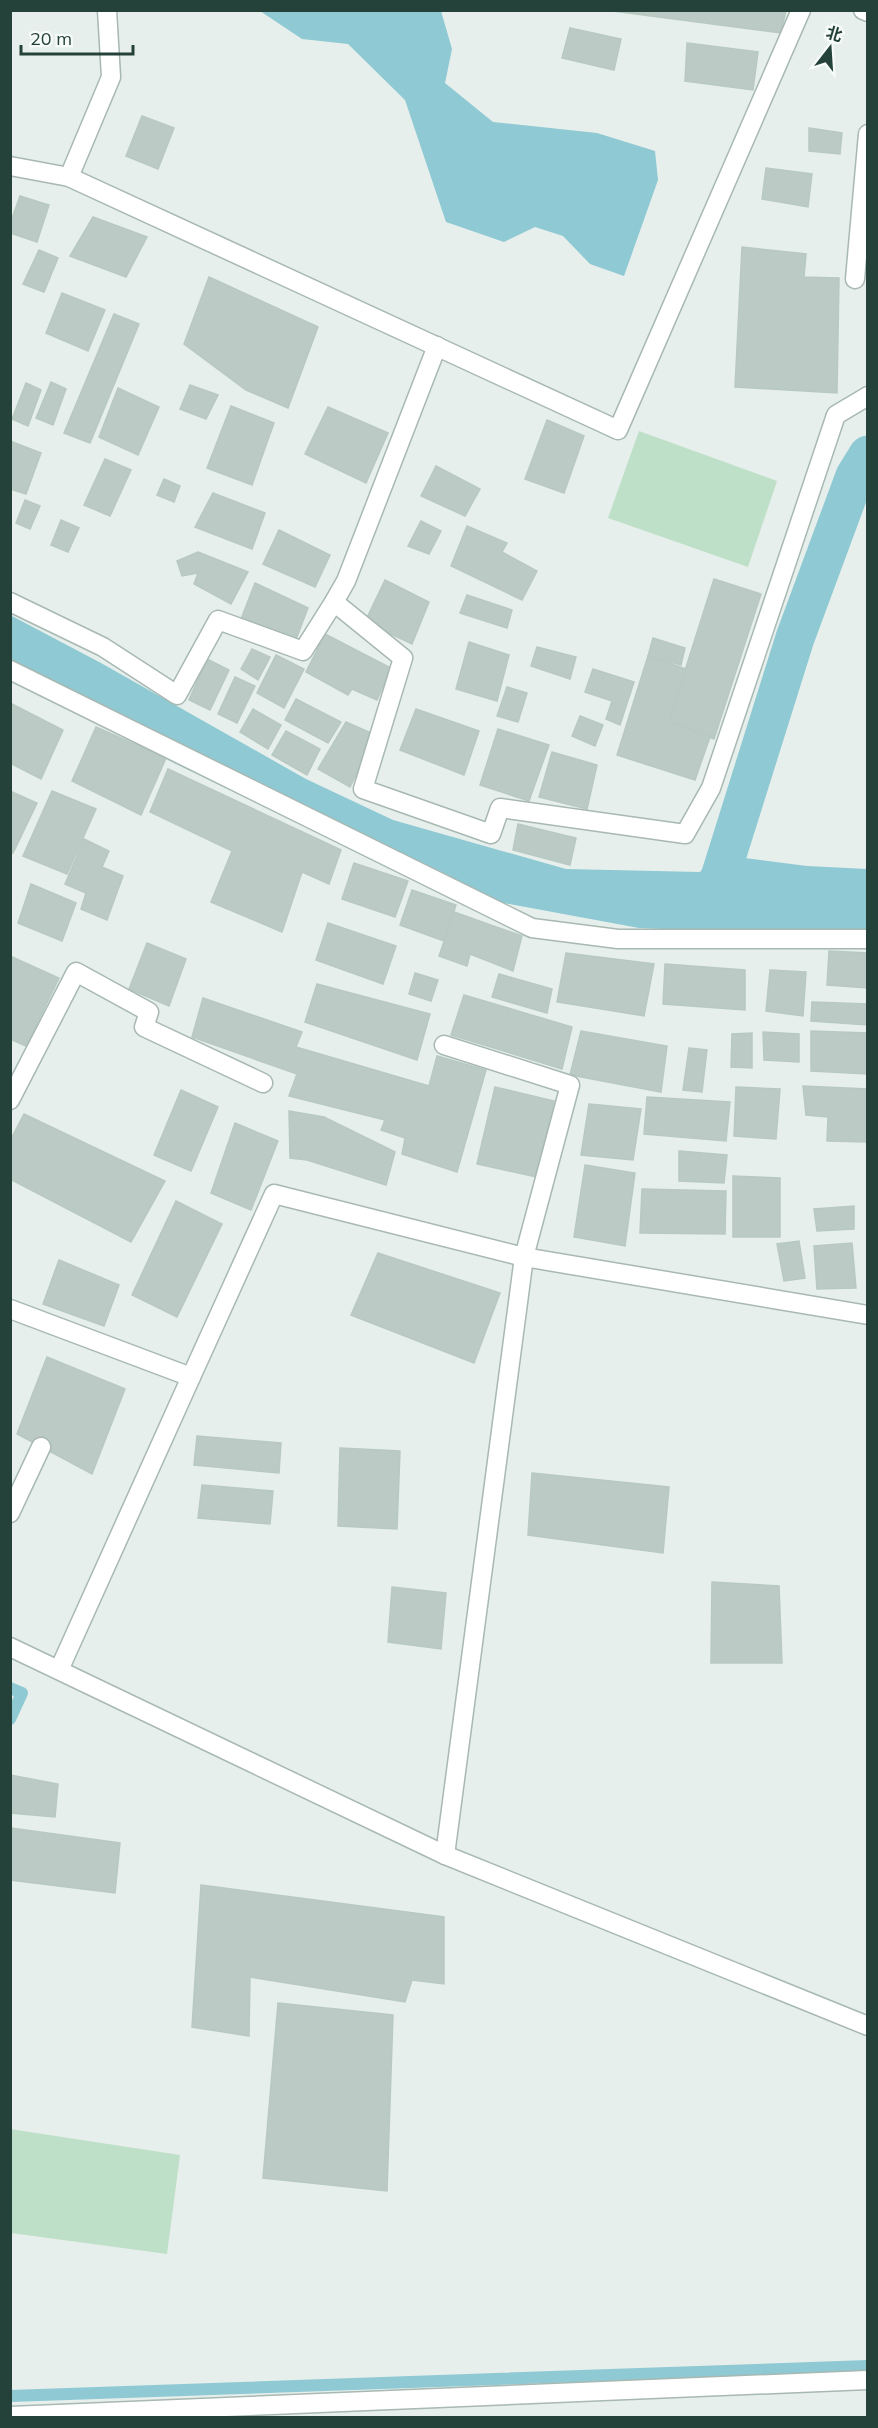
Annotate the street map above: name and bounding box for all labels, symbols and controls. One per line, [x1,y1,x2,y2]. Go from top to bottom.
scale bar [21,18,134,56]
north arrow [800,18,860,78]
text: 北 [824,22,845,46]
text: 20 m [30,27,72,50]

